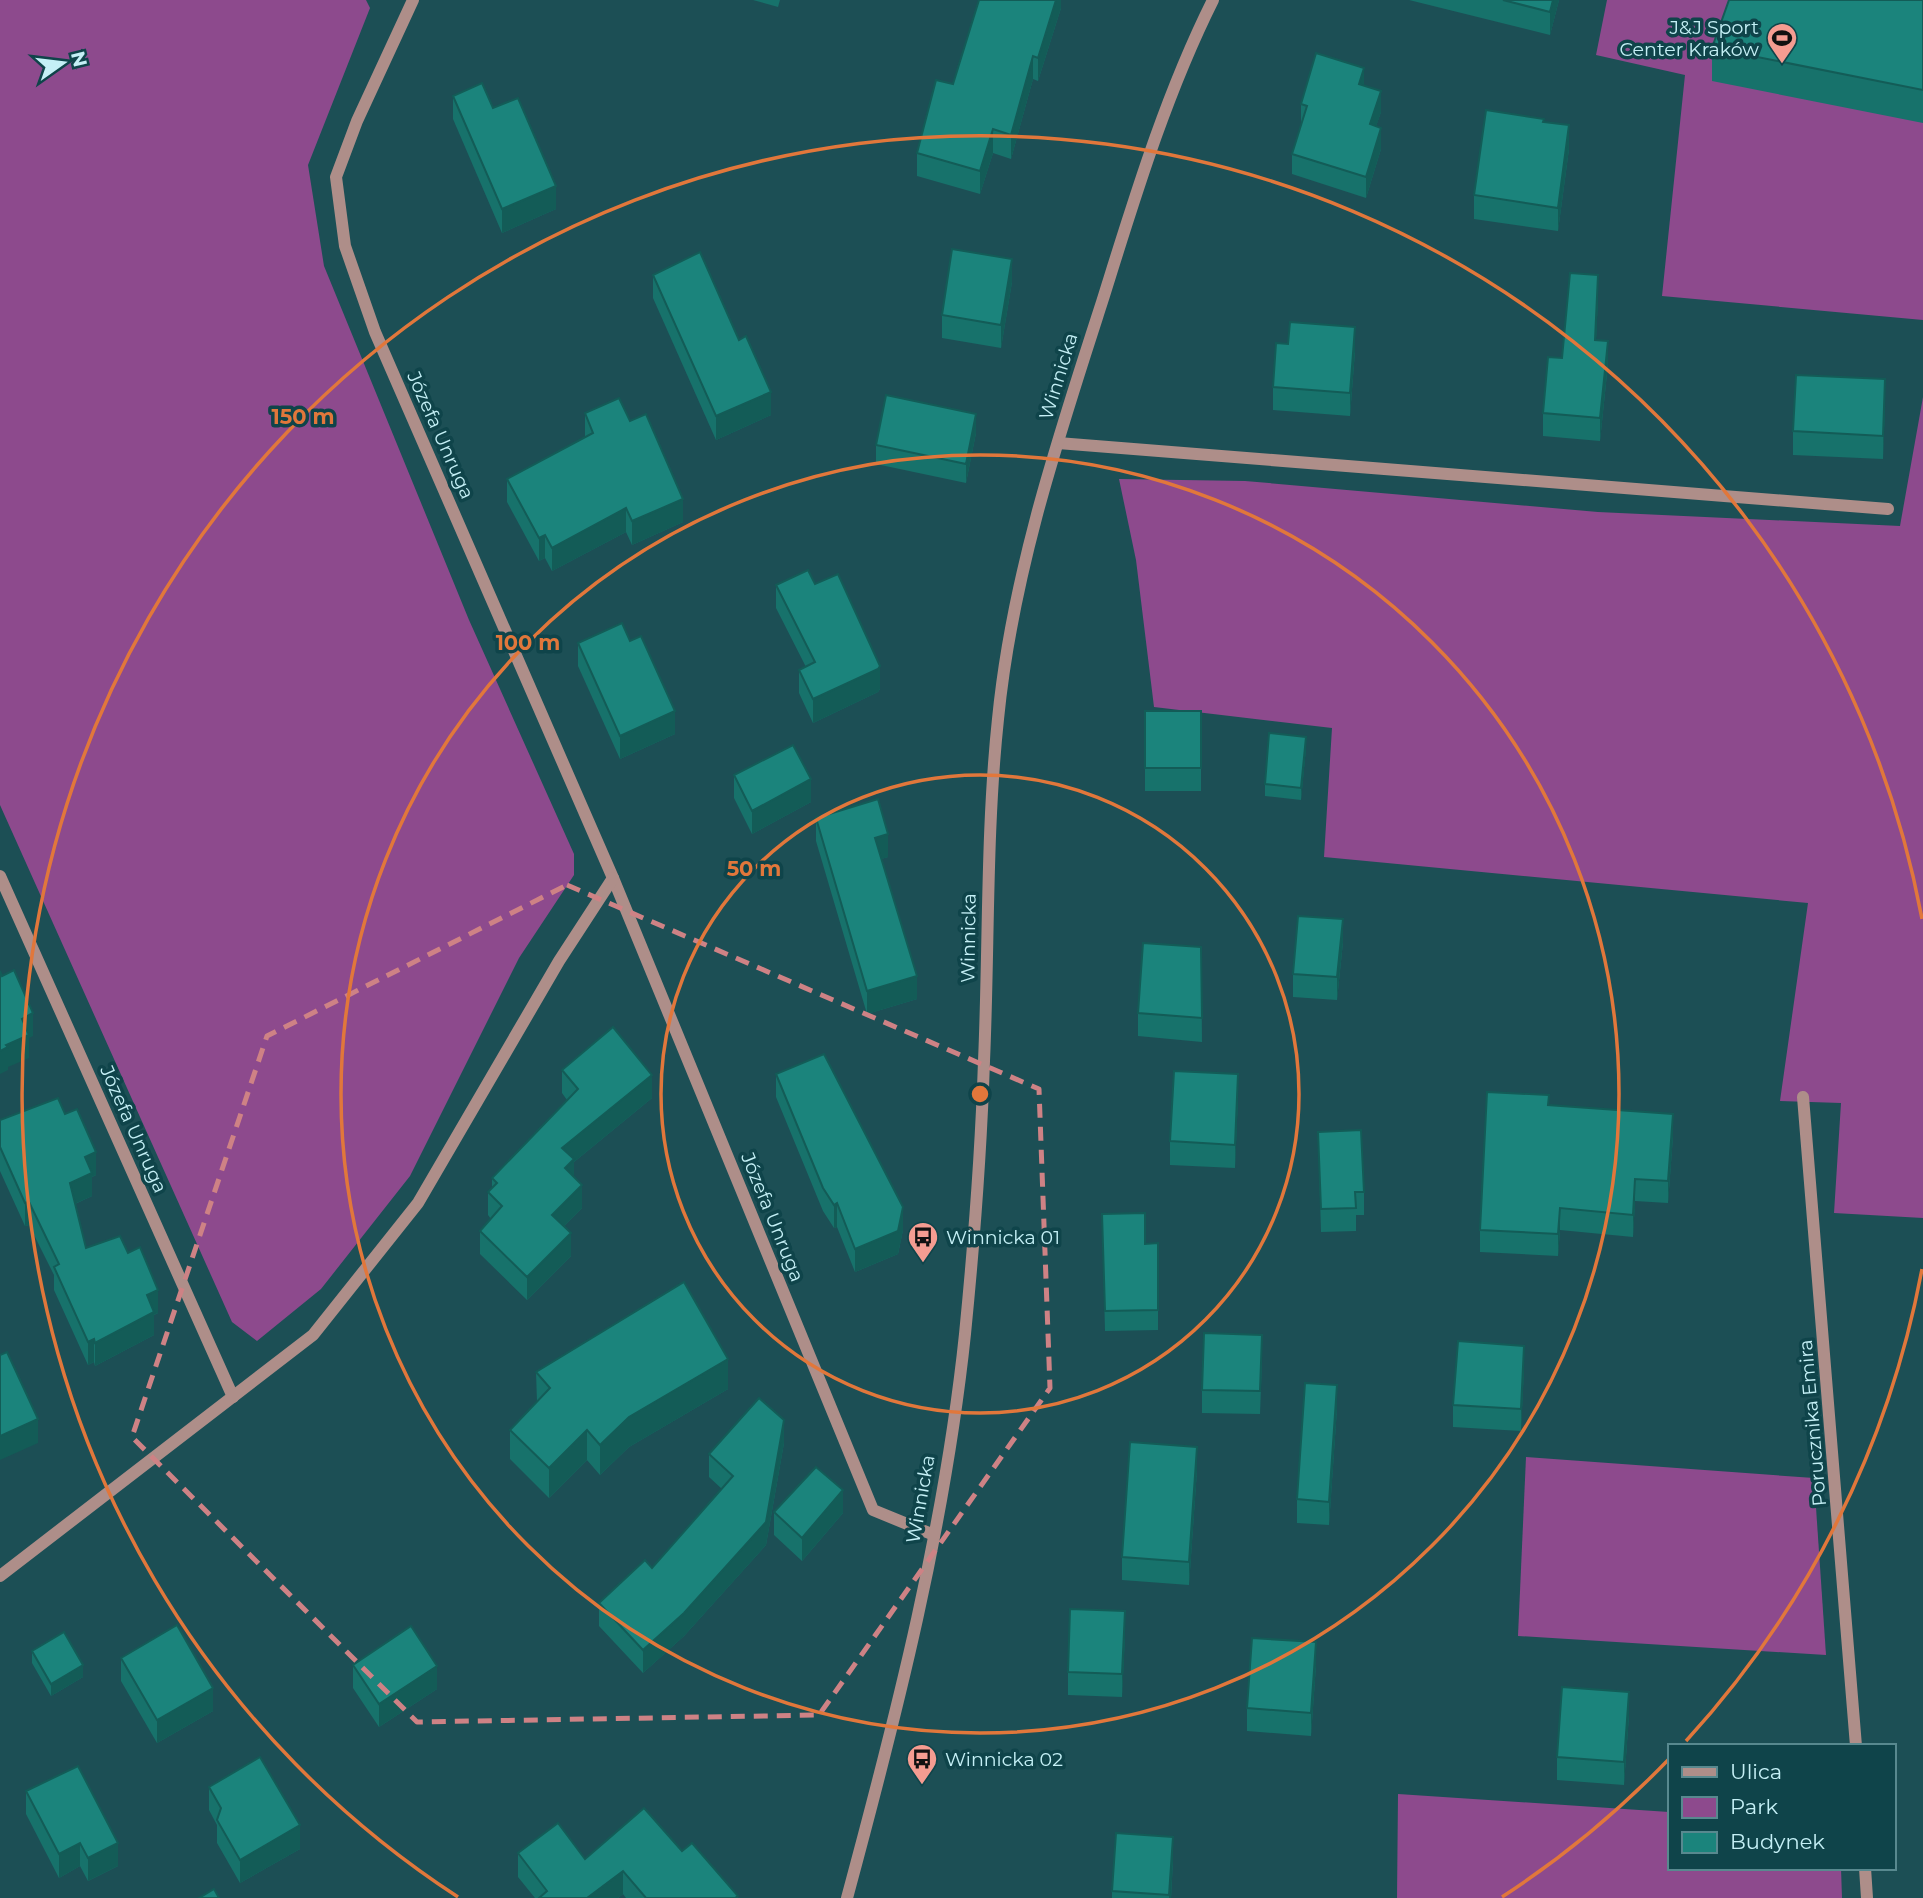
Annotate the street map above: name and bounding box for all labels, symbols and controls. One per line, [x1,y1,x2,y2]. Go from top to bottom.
place label: J&J Sport Center Kraków [1620,16,1759,61]
sports icon: J&J Sport Center Kraków [1765,21,1799,65]
north arrow [28,28,98,98]
text: N [66,49,92,69]
street label: Winnicka [1034,330,1083,422]
street label: Józefa Unruga [402,367,479,503]
text: 150 m [272,404,334,429]
text: 100 m [496,630,560,655]
text: 50 m [727,856,781,881]
street label: Winnicka [956,893,981,983]
street label: Józefa Unruga [95,1061,172,1197]
centre of rings [968,1082,992,1106]
street label: Józefa Unruga [736,1148,809,1285]
bus stop icon: Winnicka 01 [906,1220,940,1264]
place label: Winnicka 01 [946,1226,1060,1249]
street label: Porucznika Emira [1794,1339,1831,1507]
street label: Winnicka [901,1453,940,1545]
bus stop icon: Winnicka 02 [905,1742,939,1786]
legend [1668,1744,1895,1870]
place label: Winnicka 02 [945,1748,1063,1771]
text: Ulica [1730,1759,1782,1784]
text: Park [1730,1794,1778,1819]
text: Budynek [1730,1829,1825,1854]

